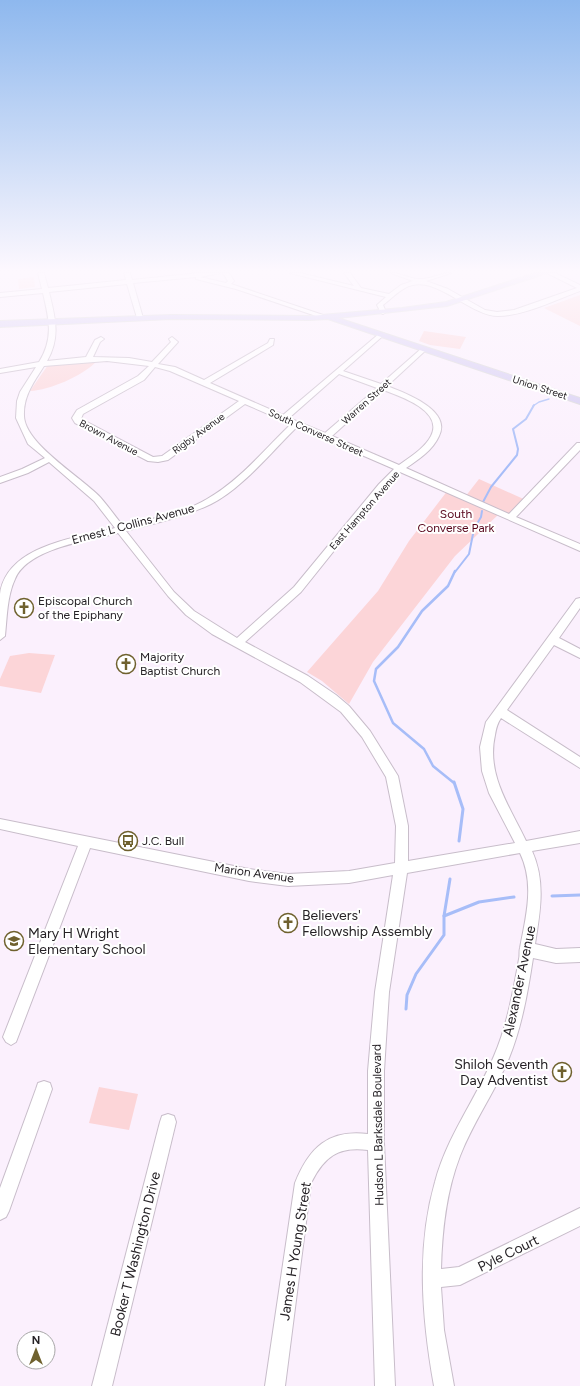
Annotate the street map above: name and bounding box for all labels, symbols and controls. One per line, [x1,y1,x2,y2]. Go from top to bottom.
street label: Union Street [511,373,569,403]
street label: Warren Street [339,375,394,427]
street label: South Converse Street [266,406,365,459]
street label: Rigby Avenue [170,410,228,457]
street label: Brown Avenue [77,416,141,459]
street label: East Hampton Avenue [327,468,403,552]
street label: Ernest L Collins Avenue [70,501,196,547]
park label: South Converse Park [418,507,495,535]
place label: Episcopal Church of the Epiphany [38,594,132,622]
church icon: Episcopal Church of the Epiphany [13,597,35,619]
place label: Majority Baptist Church [140,650,221,678]
church icon: Majority Baptist Church [115,653,137,675]
bus stop icon: J.C. Bull [117,830,139,852]
place label: J.C. Bull [142,834,184,848]
street label: Marion Avenue [213,860,295,886]
place label: Believers' Fellowship Assembly [302,907,433,940]
church icon: Believers' Fellowship Assembly [277,912,299,934]
street label: Alexander Avenue [499,924,540,1038]
place label: Mary H Wright Elementary School [28,925,146,958]
school or university icon: Mary H Wright Elementary School [3,930,25,952]
street label: Hudson L Barksdale Boulevard [370,1044,386,1206]
place label: Shiloh Seventh Day Adventist [454,1056,548,1089]
church icon: Shiloh Seventh Day Adventist [551,1061,573,1083]
street label: Booker T Washington Drive [107,1170,164,1338]
street label: James H Young Street [276,1181,315,1322]
street label: Pyle Court [475,1231,541,1275]
north arrow [16,1330,56,1370]
text: N [32,1334,40,1347]

